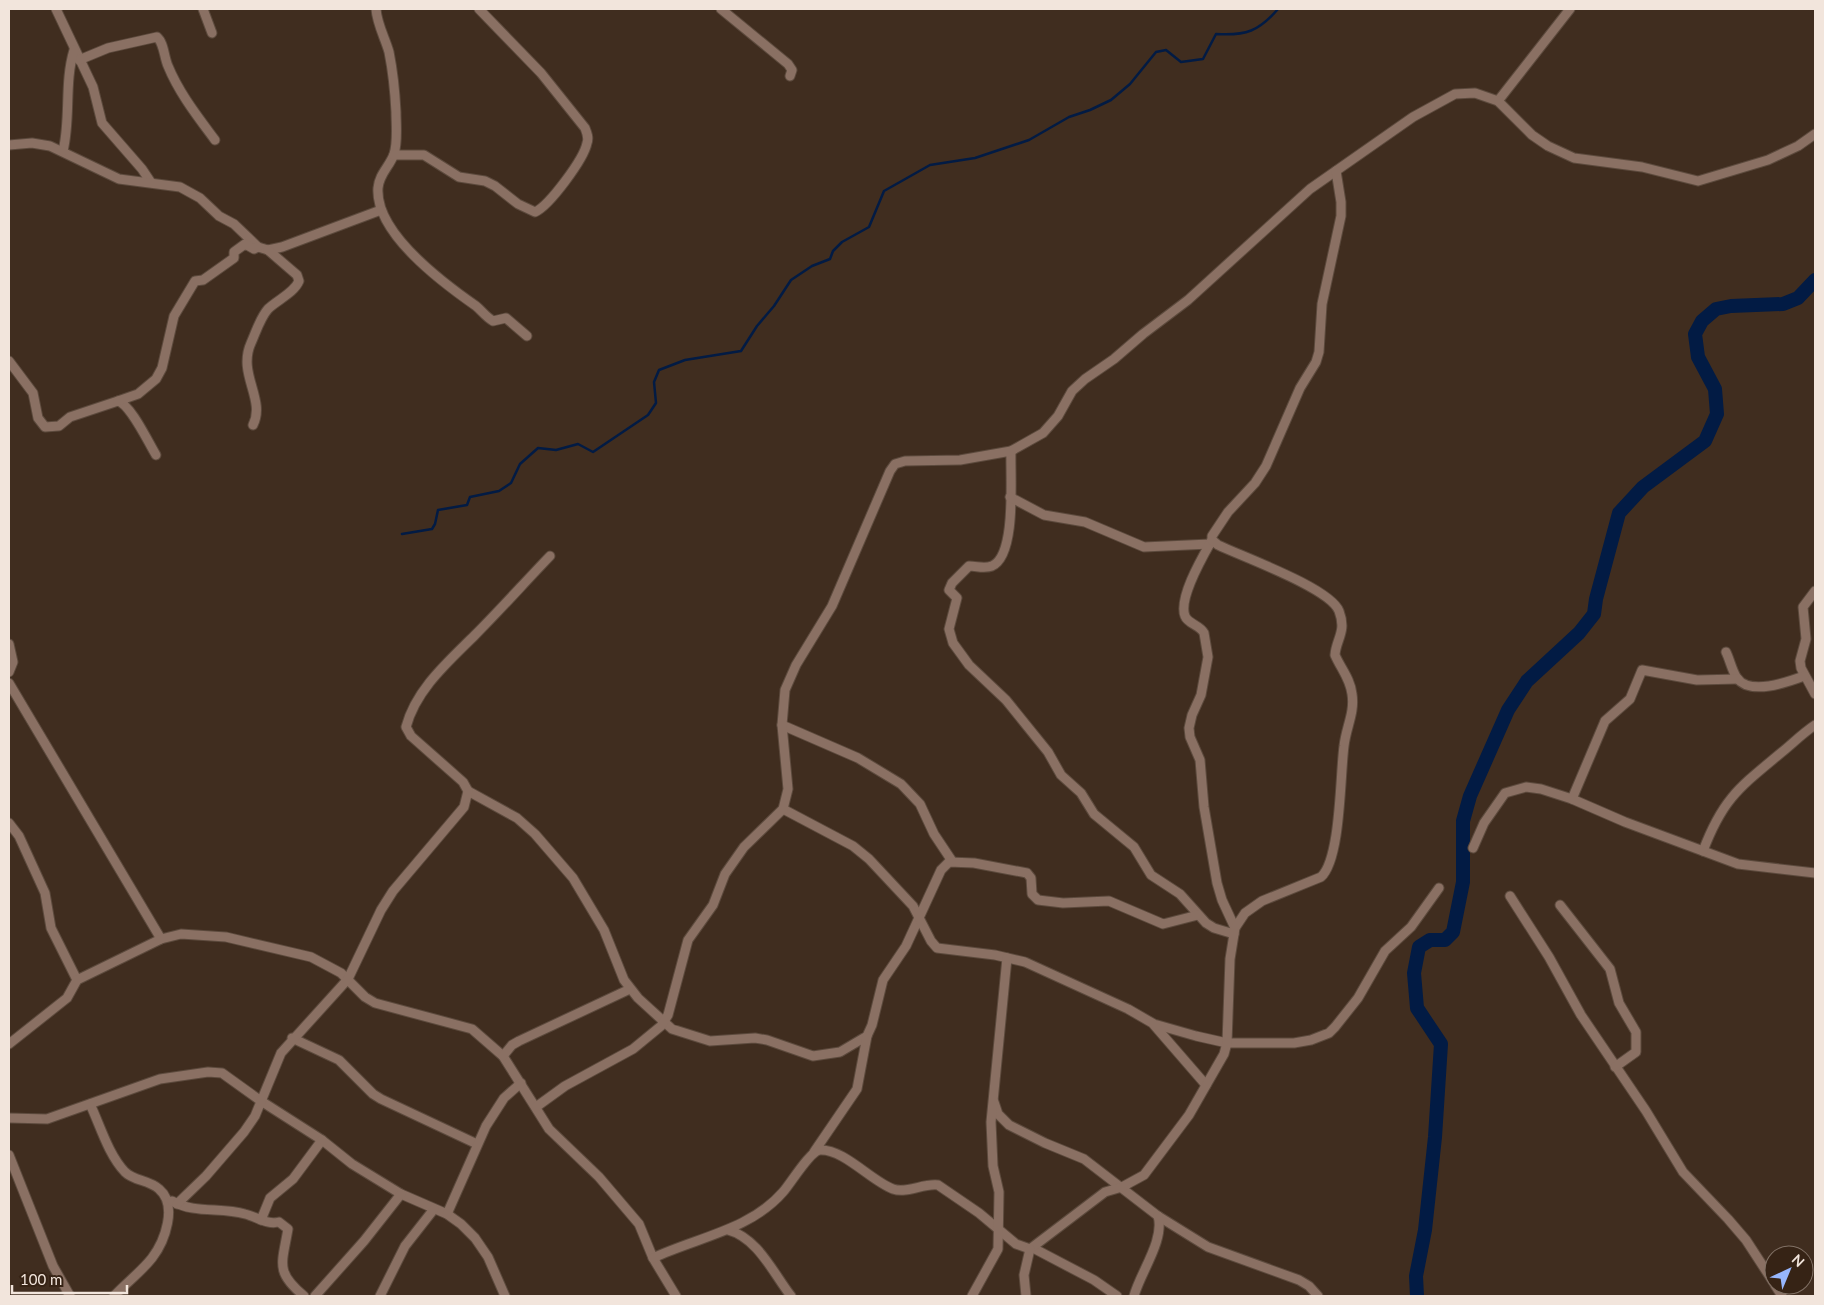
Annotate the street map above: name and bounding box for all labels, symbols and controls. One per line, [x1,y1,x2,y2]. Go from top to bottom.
north arrow [1764,1245,1814,1295]
text: N [1789,1250,1808,1270]
scale bar [12,1262,128,1294]
text: 100 m [20,1270,62,1288]

